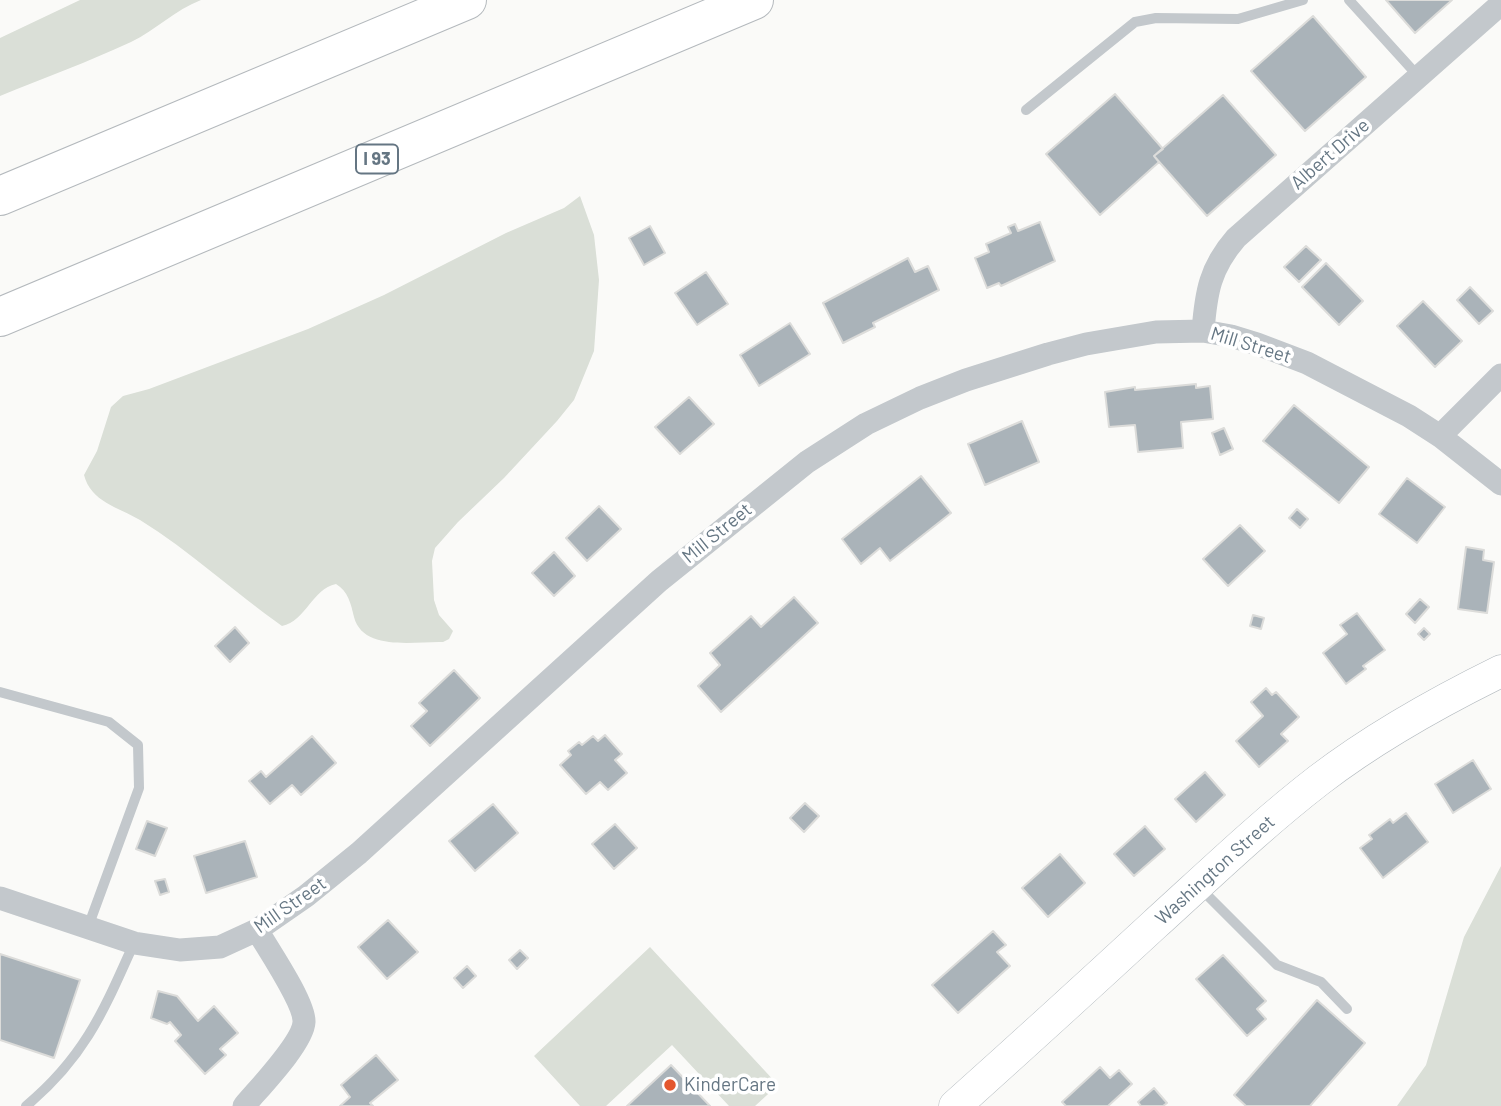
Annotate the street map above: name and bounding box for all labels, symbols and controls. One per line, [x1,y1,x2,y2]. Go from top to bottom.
street label: Albert Drive [1286,114,1374,194]
road number: I 93 [356,144,398,174]
street label: Mill Street [1208,322,1294,368]
street label: Mill Street [678,498,756,568]
street label: Washington Street [1151,810,1279,930]
street label: Mill Street [250,872,330,938]
place label: KinderCare [684,1074,776,1096]
marker: KinderCare [662,1077,678,1093]

